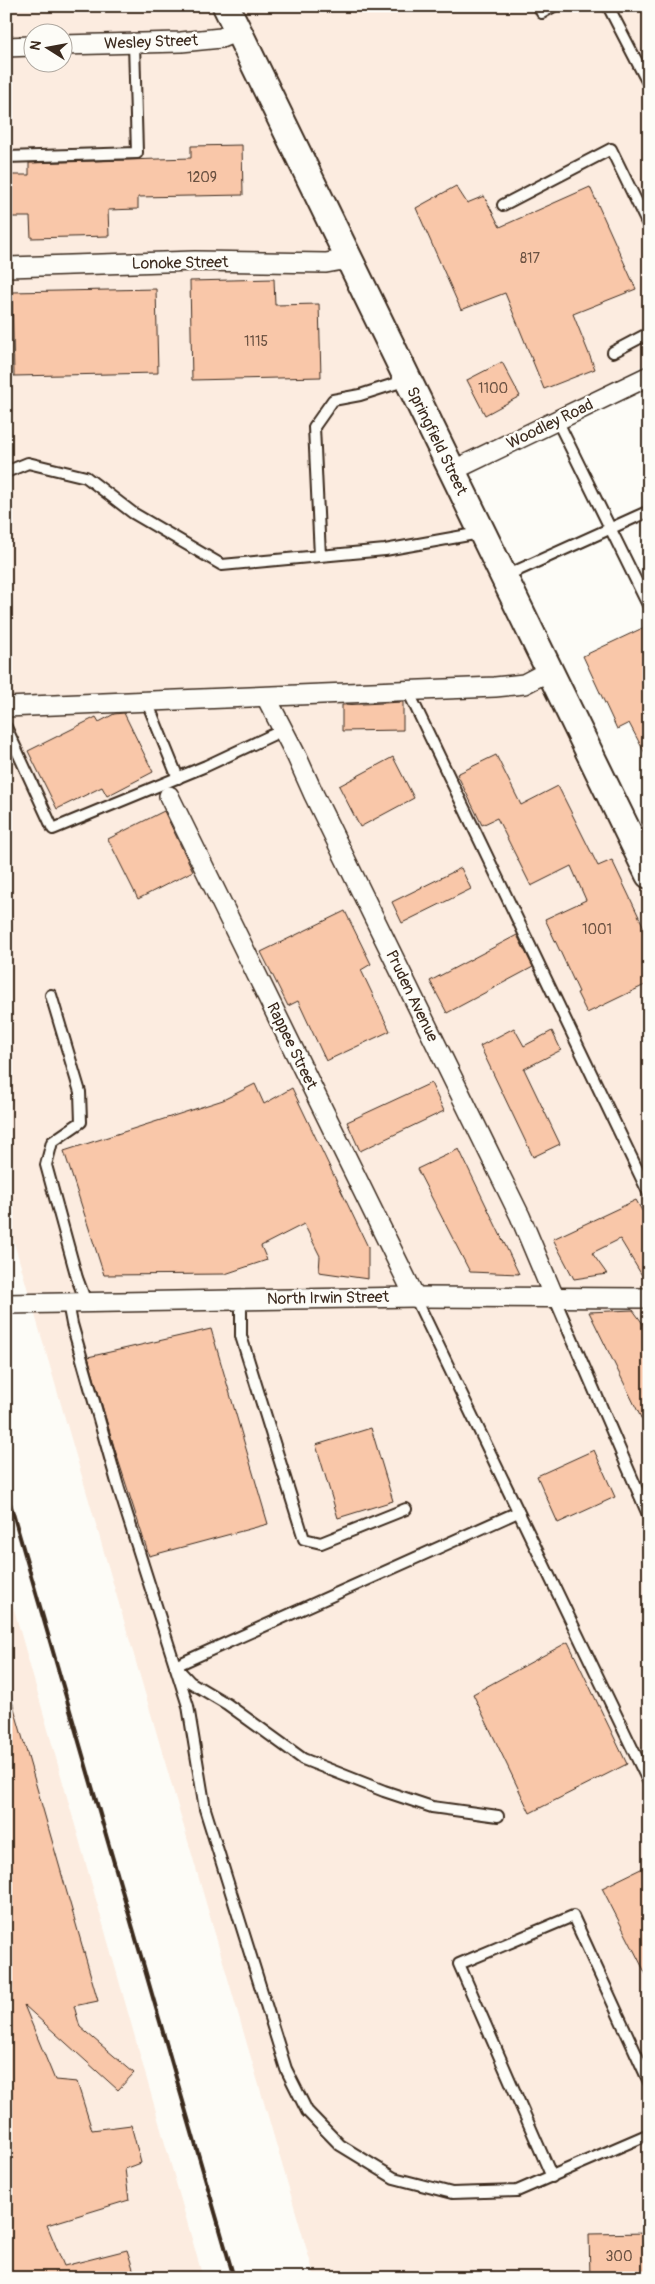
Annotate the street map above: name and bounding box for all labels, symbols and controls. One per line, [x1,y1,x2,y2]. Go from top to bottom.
north arrow [22,22,72,72]
street label: Wesley Street [104,30,199,54]
text: N [26,39,45,52]
house number: 1209 [187,169,217,186]
house number: 817 [520,250,541,267]
street label: Lonoke Street [131,252,229,274]
house number: 1115 [244,333,268,350]
house number: 1100 [478,380,508,397]
street label: Springfield Street [402,384,472,499]
street label: Woodley Road [503,394,597,454]
house number: 1001 [582,921,612,938]
street label: Pruden Avenue [381,947,443,1045]
street label: Rappee Street [262,999,322,1093]
street label: North Irwin Street [267,1287,390,1309]
house number: 300 [606,2248,632,2265]

